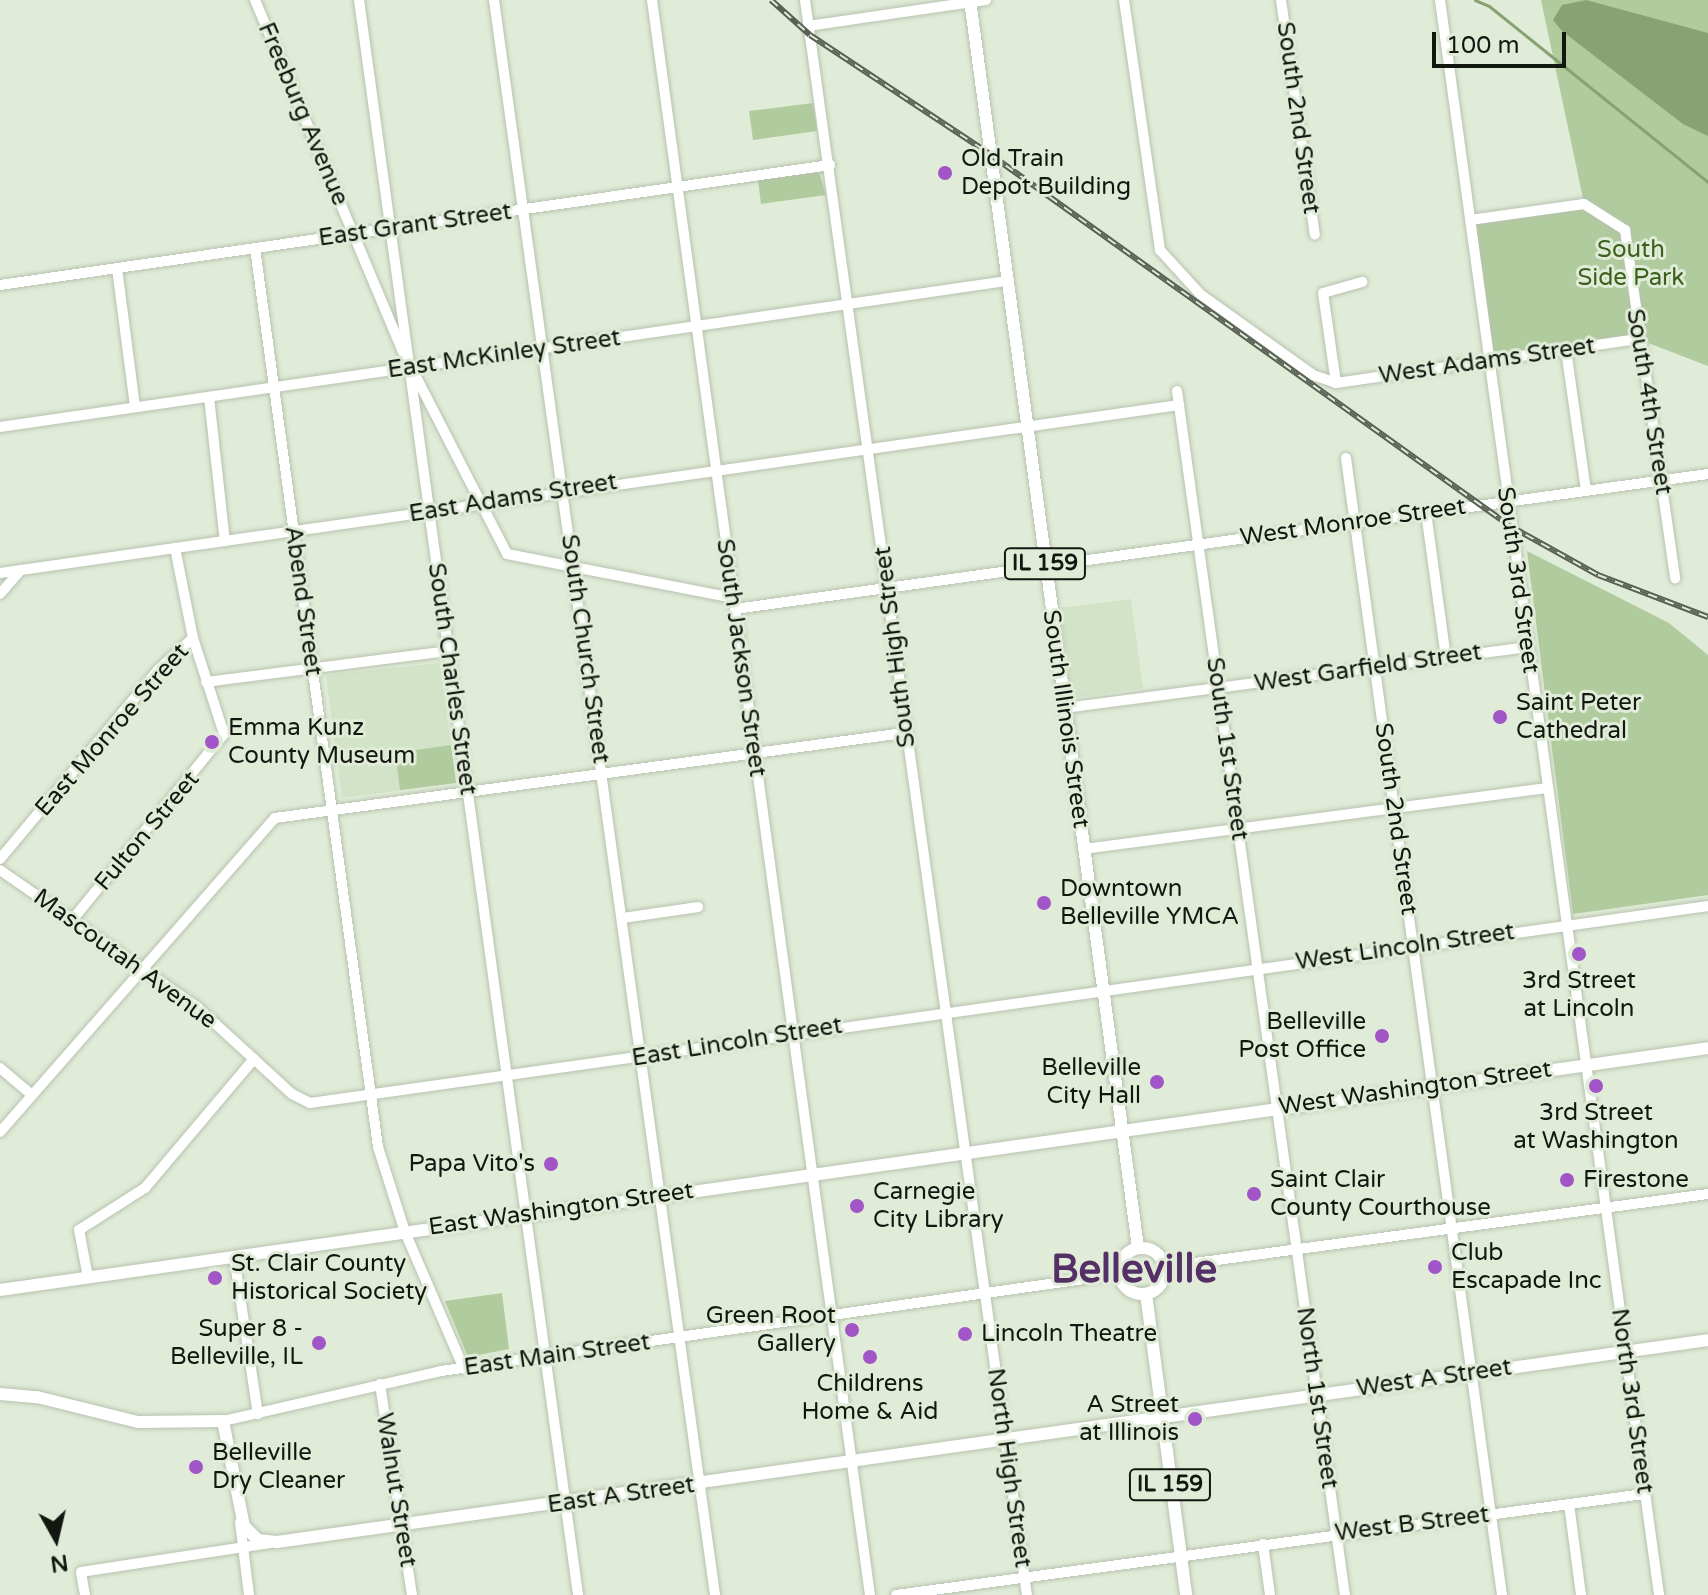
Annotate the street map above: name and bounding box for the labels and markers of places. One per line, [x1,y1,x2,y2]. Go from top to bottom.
place label: Old Train Depot Building [961,145,1131,201]
marker: Old Train Depot Building [936,164,954,182]
place label: Saint Peter Cathedral [1516,689,1641,745]
marker: Saint Peter Cathedral [1491,708,1509,726]
place label: Emma Kunz County Museum [228,714,415,770]
marker: Emma Kunz County Museum [203,733,221,751]
place label: Downtown Belleville YMCA [1060,875,1239,931]
marker: Downtown Belleville YMCA [1035,894,1053,912]
marker: 3rd Street at Lincoln [1570,945,1588,963]
place label: 3rd Street at Lincoln [1522,967,1636,1023]
place label: Belleville Post Office [1238,1008,1366,1064]
marker: Belleville Post Office [1373,1027,1391,1045]
place label: Belleville City Hall [1041,1054,1141,1110]
marker: Belleville City Hall [1148,1073,1166,1091]
marker: 3rd Street at Washington [1587,1077,1605,1095]
place label: 3rd Street at Washington [1513,1099,1679,1155]
place label: Papa Vito's [409,1150,535,1178]
marker: Papa Vito's [542,1155,560,1173]
place label: Saint Clair County Courthouse [1270,1166,1491,1222]
place label: Firestone [1583,1166,1689,1194]
marker: Firestone [1558,1171,1576,1189]
place label: Carnegie City Library [873,1178,1004,1234]
marker: Saint Clair County Courthouse [1245,1185,1263,1203]
marker: Carnegie City Library [848,1197,866,1215]
place label: Club Escapade Inc [1451,1239,1602,1295]
place label: St. Clair County Historical Society [231,1250,427,1306]
marker: Club Escapade Inc [1426,1258,1444,1276]
marker: St. Clair County Historical Society [206,1269,224,1287]
place label: Green Root Gallery [706,1302,836,1358]
place label: Super 8 - Belleville, IL [170,1315,303,1371]
place label: Lincoln Theatre [981,1320,1157,1348]
marker: Green Root Gallery [843,1321,861,1339]
marker: Lincoln Theatre [956,1325,974,1343]
marker: Super 8 - Belleville, IL [310,1334,328,1352]
marker: Childrens Home & Aid [861,1348,879,1366]
place label: Childrens Home & Aid [802,1370,938,1426]
place label: A Street at Illinois [1079,1391,1179,1447]
marker: A Street at Illinois [1186,1410,1204,1428]
place label: Belleville Dry Cleaner [212,1439,345,1495]
marker: Belleville Dry Cleaner [187,1458,205,1476]

